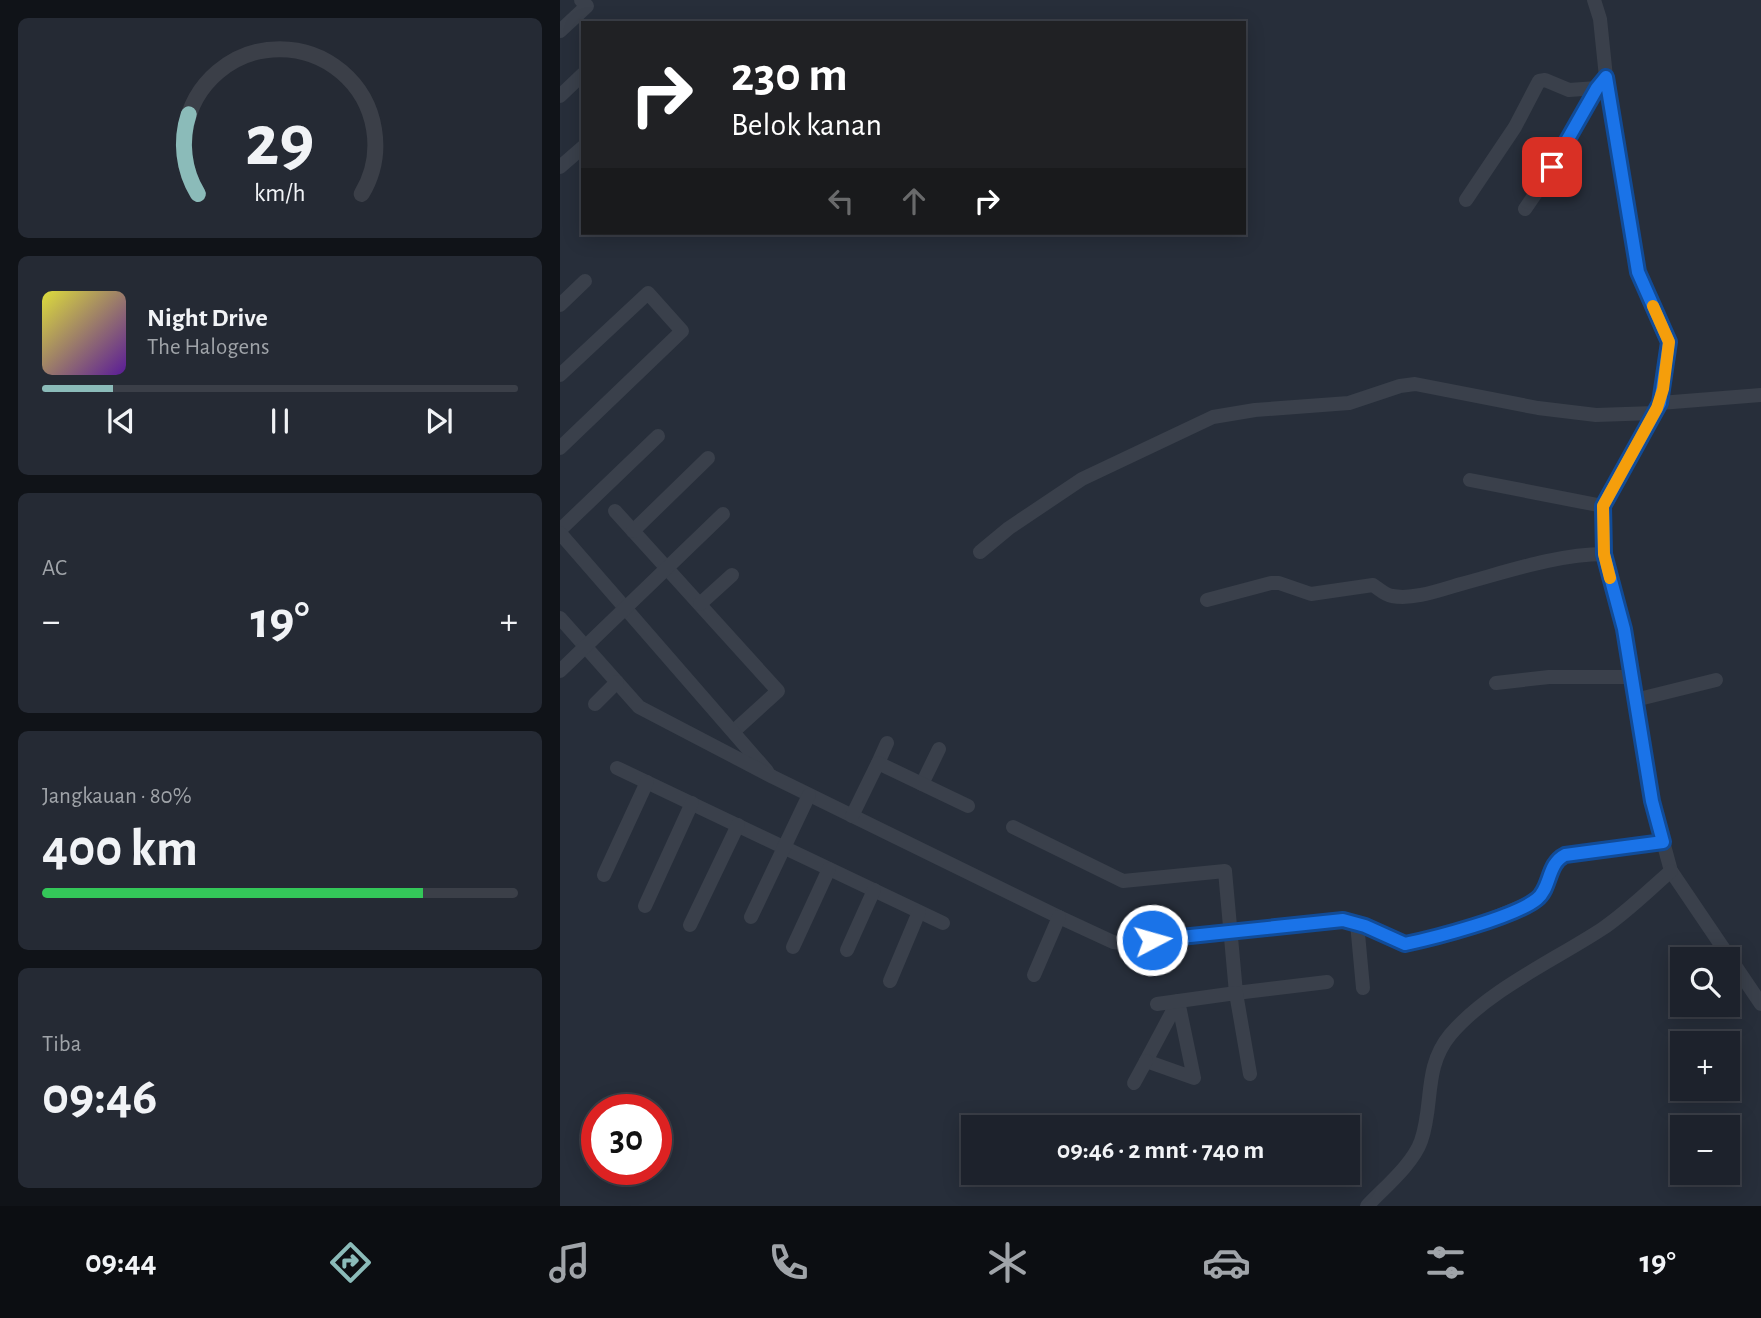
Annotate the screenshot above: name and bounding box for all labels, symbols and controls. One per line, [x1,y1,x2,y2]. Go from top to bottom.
icon: right [616,49,707,140]
text: 230 m [731,51,848,100]
text: 29 [245,106,315,179]
text: Belok kanan [731,109,882,141]
pin [1522,137,1582,197]
icon: arrive [1533,148,1571,186]
text: km/h [254,181,306,206]
icon: left [822,182,860,220]
icon: ahead [895,182,933,220]
icon: right [968,182,1006,220]
text: Night Drive [147,305,268,331]
text: The Halogens [147,336,269,359]
icon: previous [102,402,140,440]
icon: pause [261,402,299,440]
icon: next [420,402,458,440]
text: AC [42,557,67,580]
text: 19° [250,595,310,647]
text: − [42,603,60,641]
text: + [500,603,518,641]
text: Jangkauan · 80% [42,785,192,808]
text: 400 km [42,823,198,875]
position arrow [1115,903,1189,977]
map controls [1670,947,1740,1185]
button: search [1670,947,1740,1017]
button: + [1670,1031,1740,1101]
text: Tiba [42,1033,81,1056]
text: 09:46 [42,1071,157,1123]
speed limit sign: 30 [581,1094,672,1185]
button: − [1670,1115,1740,1185]
text: 09:46 · 2 mnt · 740 m [1057,1137,1264,1163]
icon: directions [326,1238,375,1287]
icon: music [545,1238,594,1287]
icon: phone [764,1238,813,1287]
icon: climate [983,1238,1032,1287]
icon: car [1202,1238,1251,1287]
icon: filters [1421,1238,1470,1287]
text: 09:44 [85,1246,157,1278]
text: 19° [1640,1246,1676,1278]

